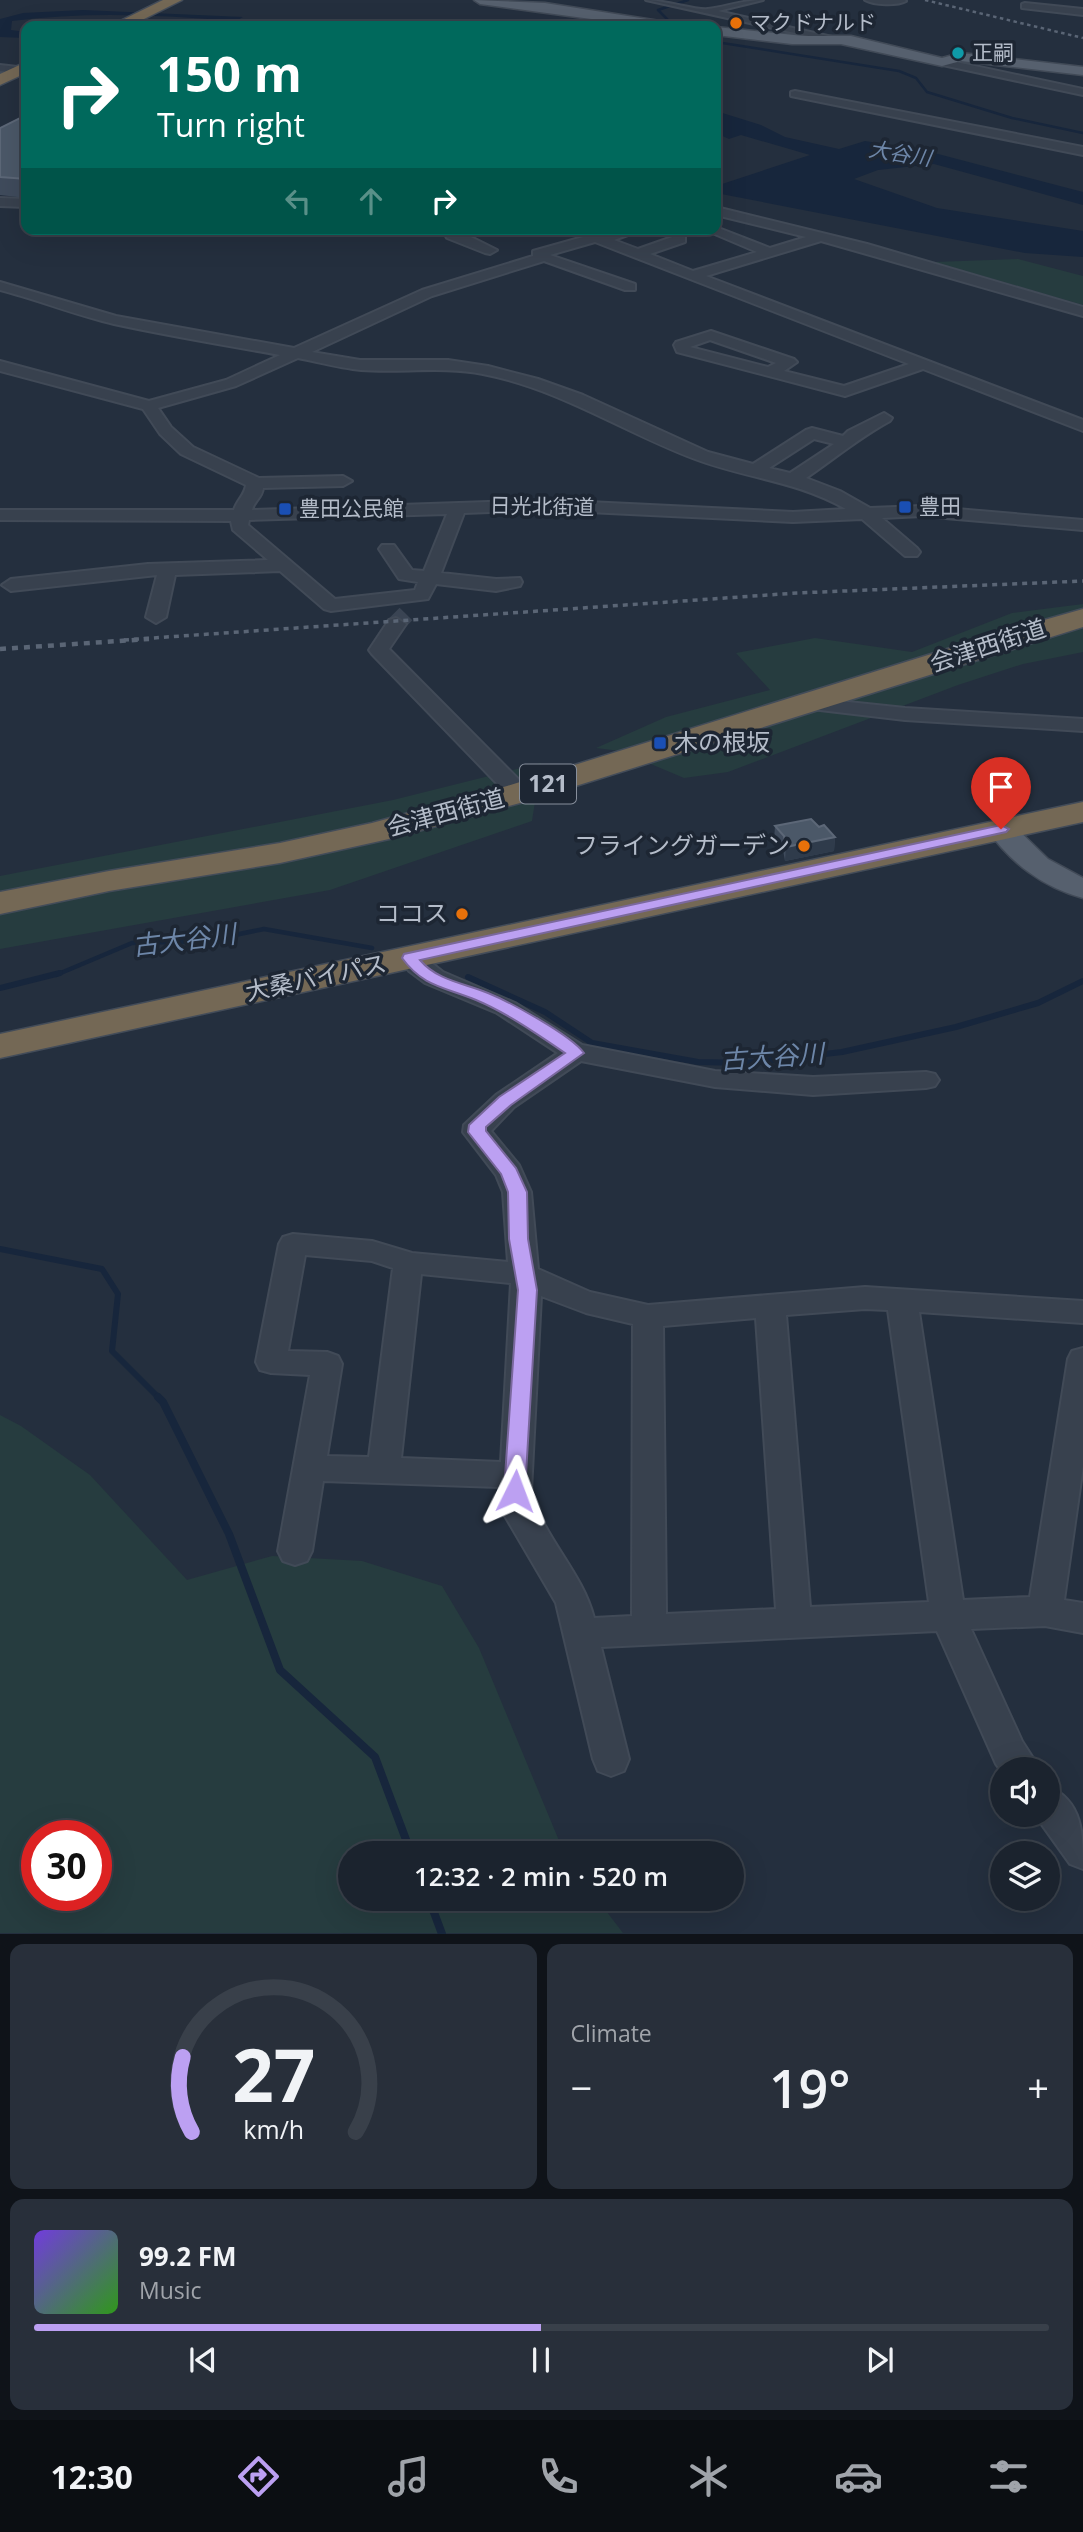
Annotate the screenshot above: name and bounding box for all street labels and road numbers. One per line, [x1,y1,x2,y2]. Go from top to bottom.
street label: 日光北街道 [489,491,595,521]
street label: 会津西街道 [925,610,1050,679]
road number: 121 [520,764,576,804]
street label: 会津西街道 [383,780,508,843]
street label: 大桑バイパス [242,945,389,1008]

